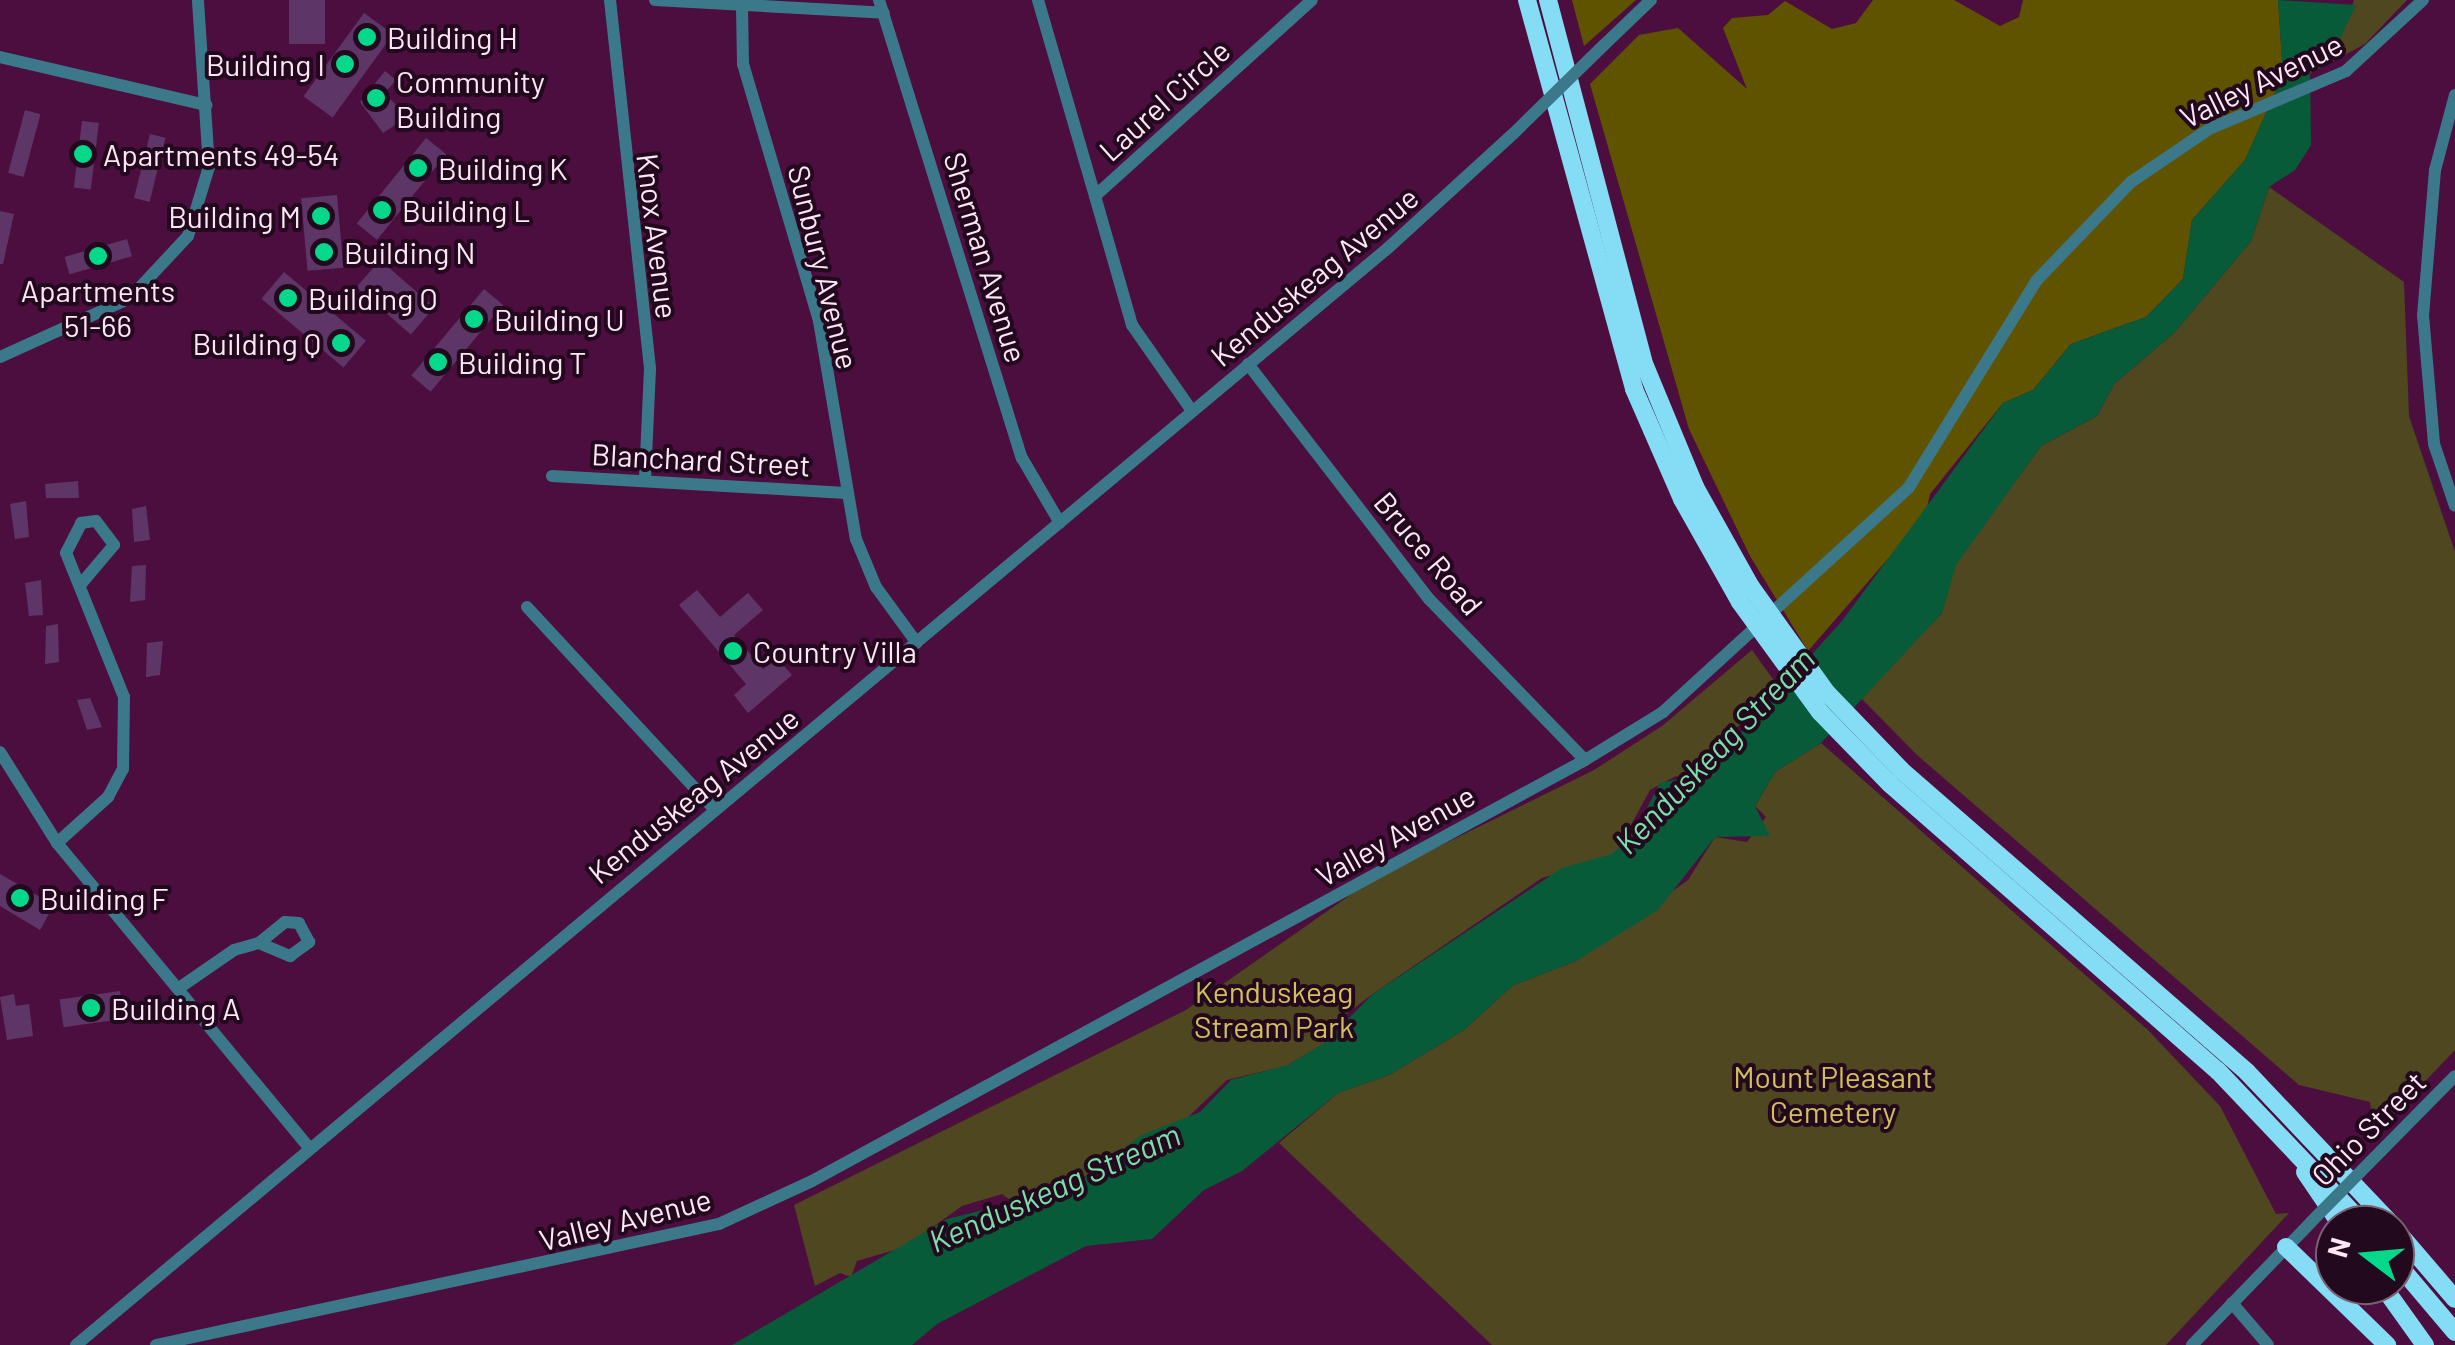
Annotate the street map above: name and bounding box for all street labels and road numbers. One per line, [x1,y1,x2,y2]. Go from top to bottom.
street label: Valley Avenue [2174,25,2348,135]
street label: Laurel Circle [1091,32,1237,168]
street label: Sherman Avenue [937,147,1035,367]
street label: Knox Avenue [630,151,686,321]
street label: Sunbury Avenue [781,161,867,373]
street label: Kenduskeag Avenue [1203,179,1425,373]
street label: Blanchard Street [591,435,811,483]
street label: Bruce Road [1367,484,1491,622]
street label: Kenduskeag Avenue [581,699,805,891]
street label: Valley Avenue [1309,777,1481,893]
street label: Ohio Street [2303,1063,2433,1193]
street label: Valley Avenue [535,1180,715,1258]

